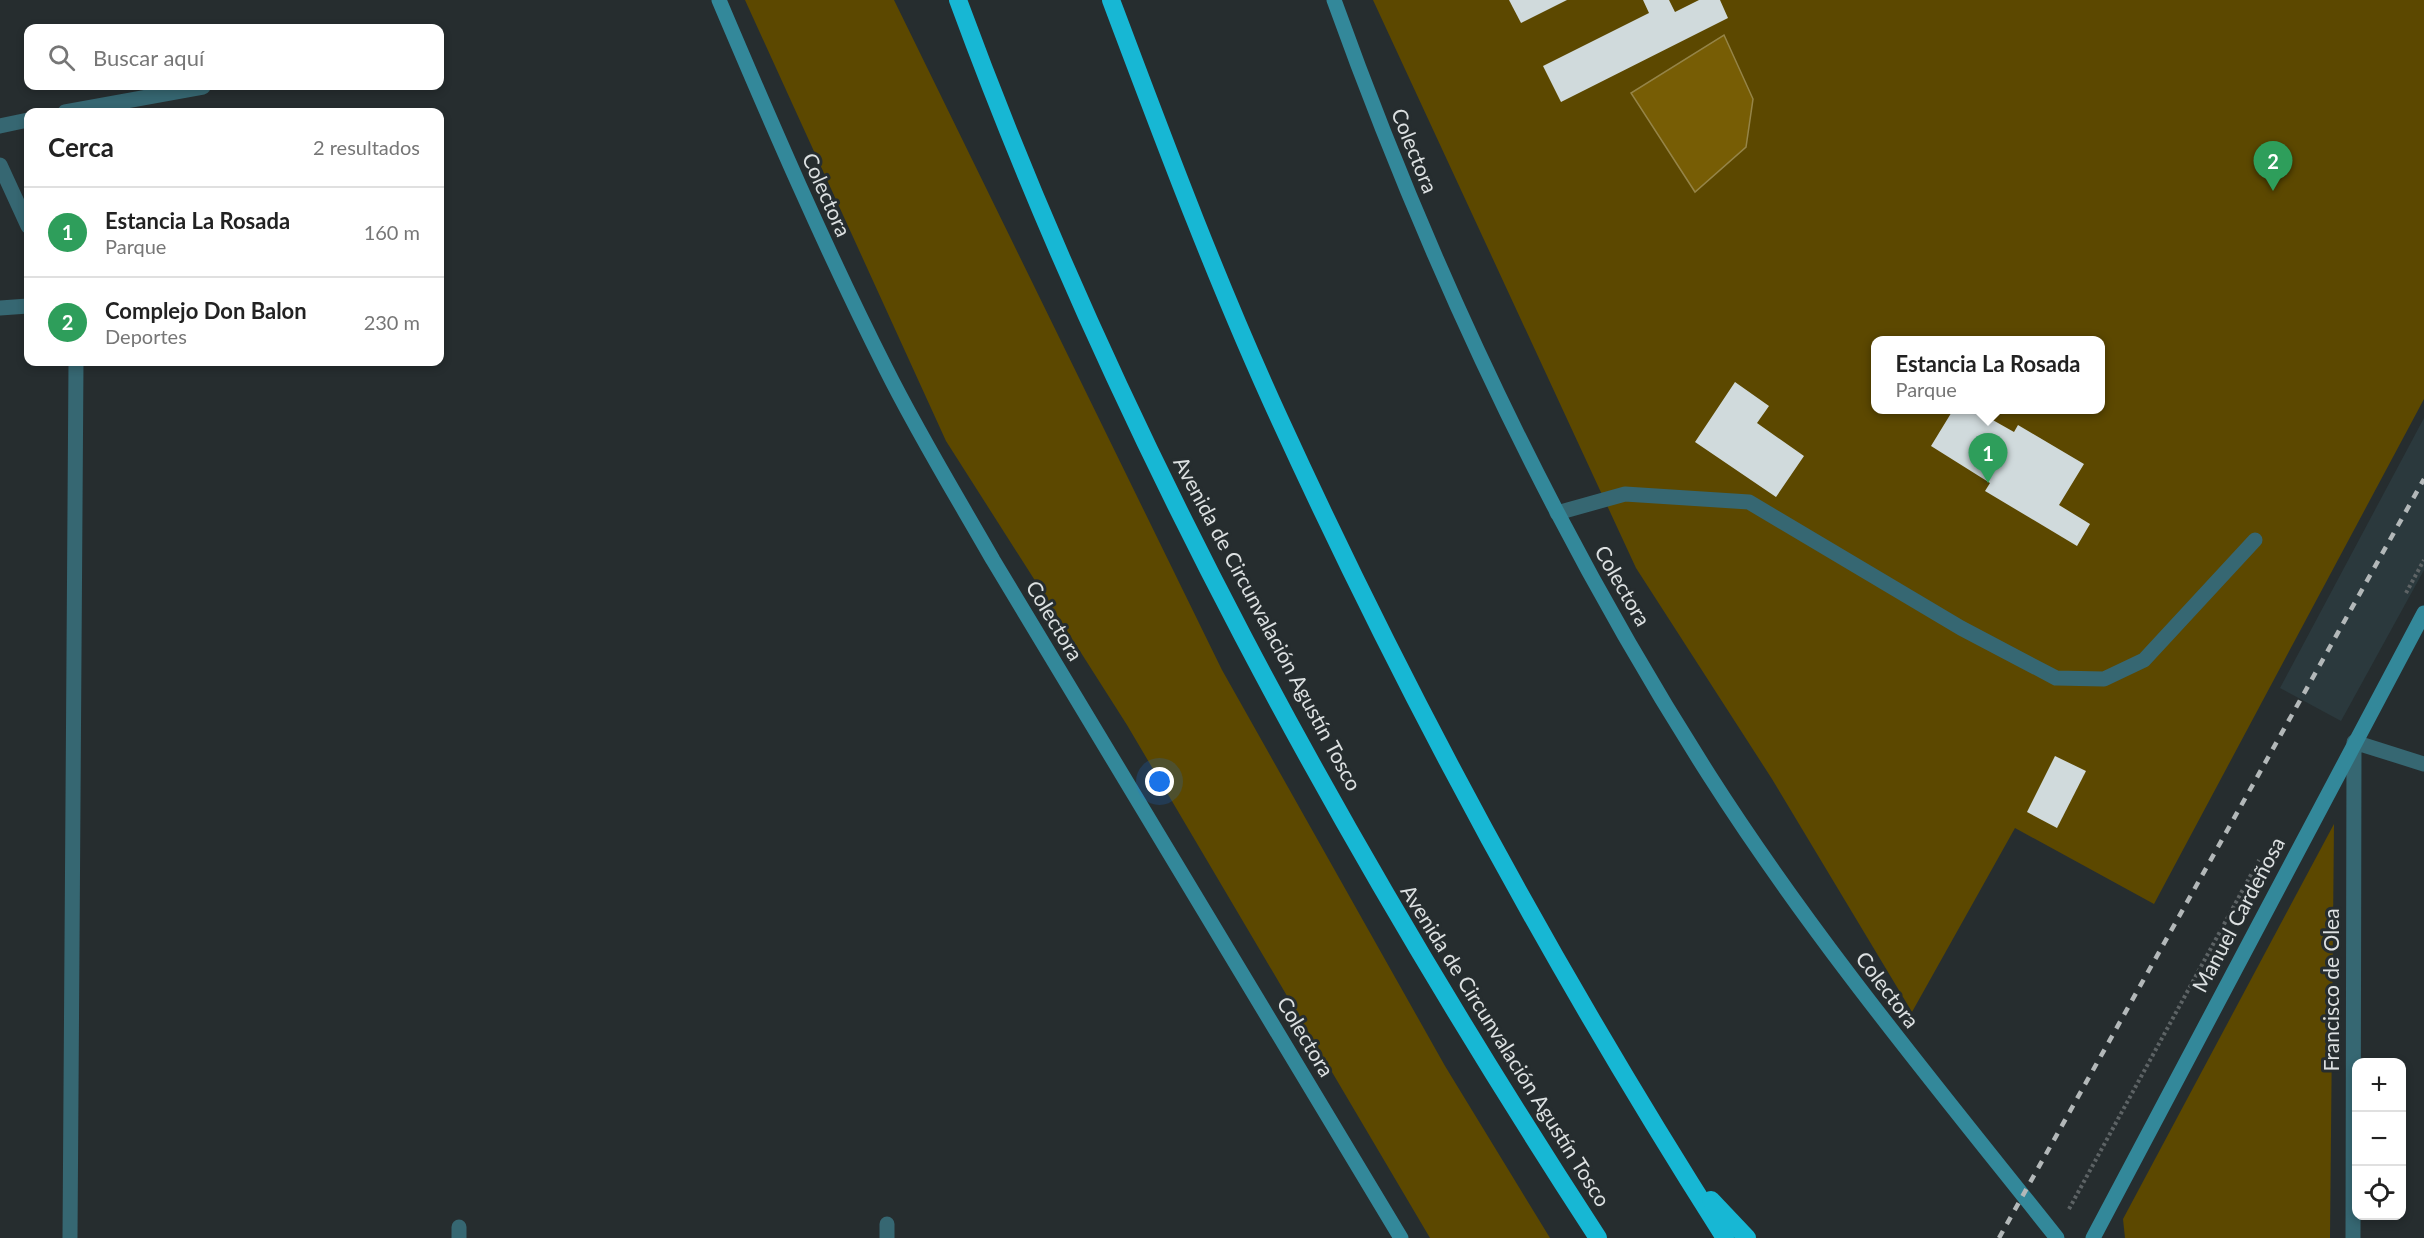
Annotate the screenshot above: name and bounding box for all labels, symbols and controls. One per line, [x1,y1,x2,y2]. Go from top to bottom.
search box [24,24,444,90]
icon: search [45,41,78,74]
text: Buscar aquí [93,44,204,71]
street label: Colectora [1387,104,1444,196]
text: Cerca [48,131,114,163]
text: 2 resultados [313,135,420,159]
pin: 2 [2254,142,2292,191]
street label: Colectora [798,149,857,240]
text: Estancia La Rosada [105,207,290,234]
text: 1 [62,220,73,244]
text: 160 m [364,220,420,244]
text: Parque [105,234,166,258]
text: Complejo Don Balon [105,297,307,324]
text: 2 [62,310,73,334]
text: 230 m [364,310,420,334]
text: Deportes [105,324,187,348]
popup [1871,336,2105,414]
text: Estancia La Rosada [1895,350,2081,377]
text: Parque [1895,377,1957,401]
pin: 1 [1968,434,2008,483]
street label: Avenida de Circunvalación Agustín Tosco [1169,452,1367,795]
street label: Colectora [1590,540,1656,630]
street label: Colectora [1022,576,1089,665]
your location [1145,767,1174,796]
street label: Manuel Cardeñosa [2186,832,2289,996]
street label: Avenida de Circunvalación Agustín Tosco [1396,880,1616,1211]
street label: Francisco de Olea [2318,908,2343,1072]
street label: Colectora [1851,946,1925,1032]
street label: Colectora [1273,992,1340,1081]
map controls [2352,1058,2406,1220]
button: + [2352,1058,2406,1112]
button: − [2352,1112,2406,1166]
button: locate [2352,1166,2406,1220]

